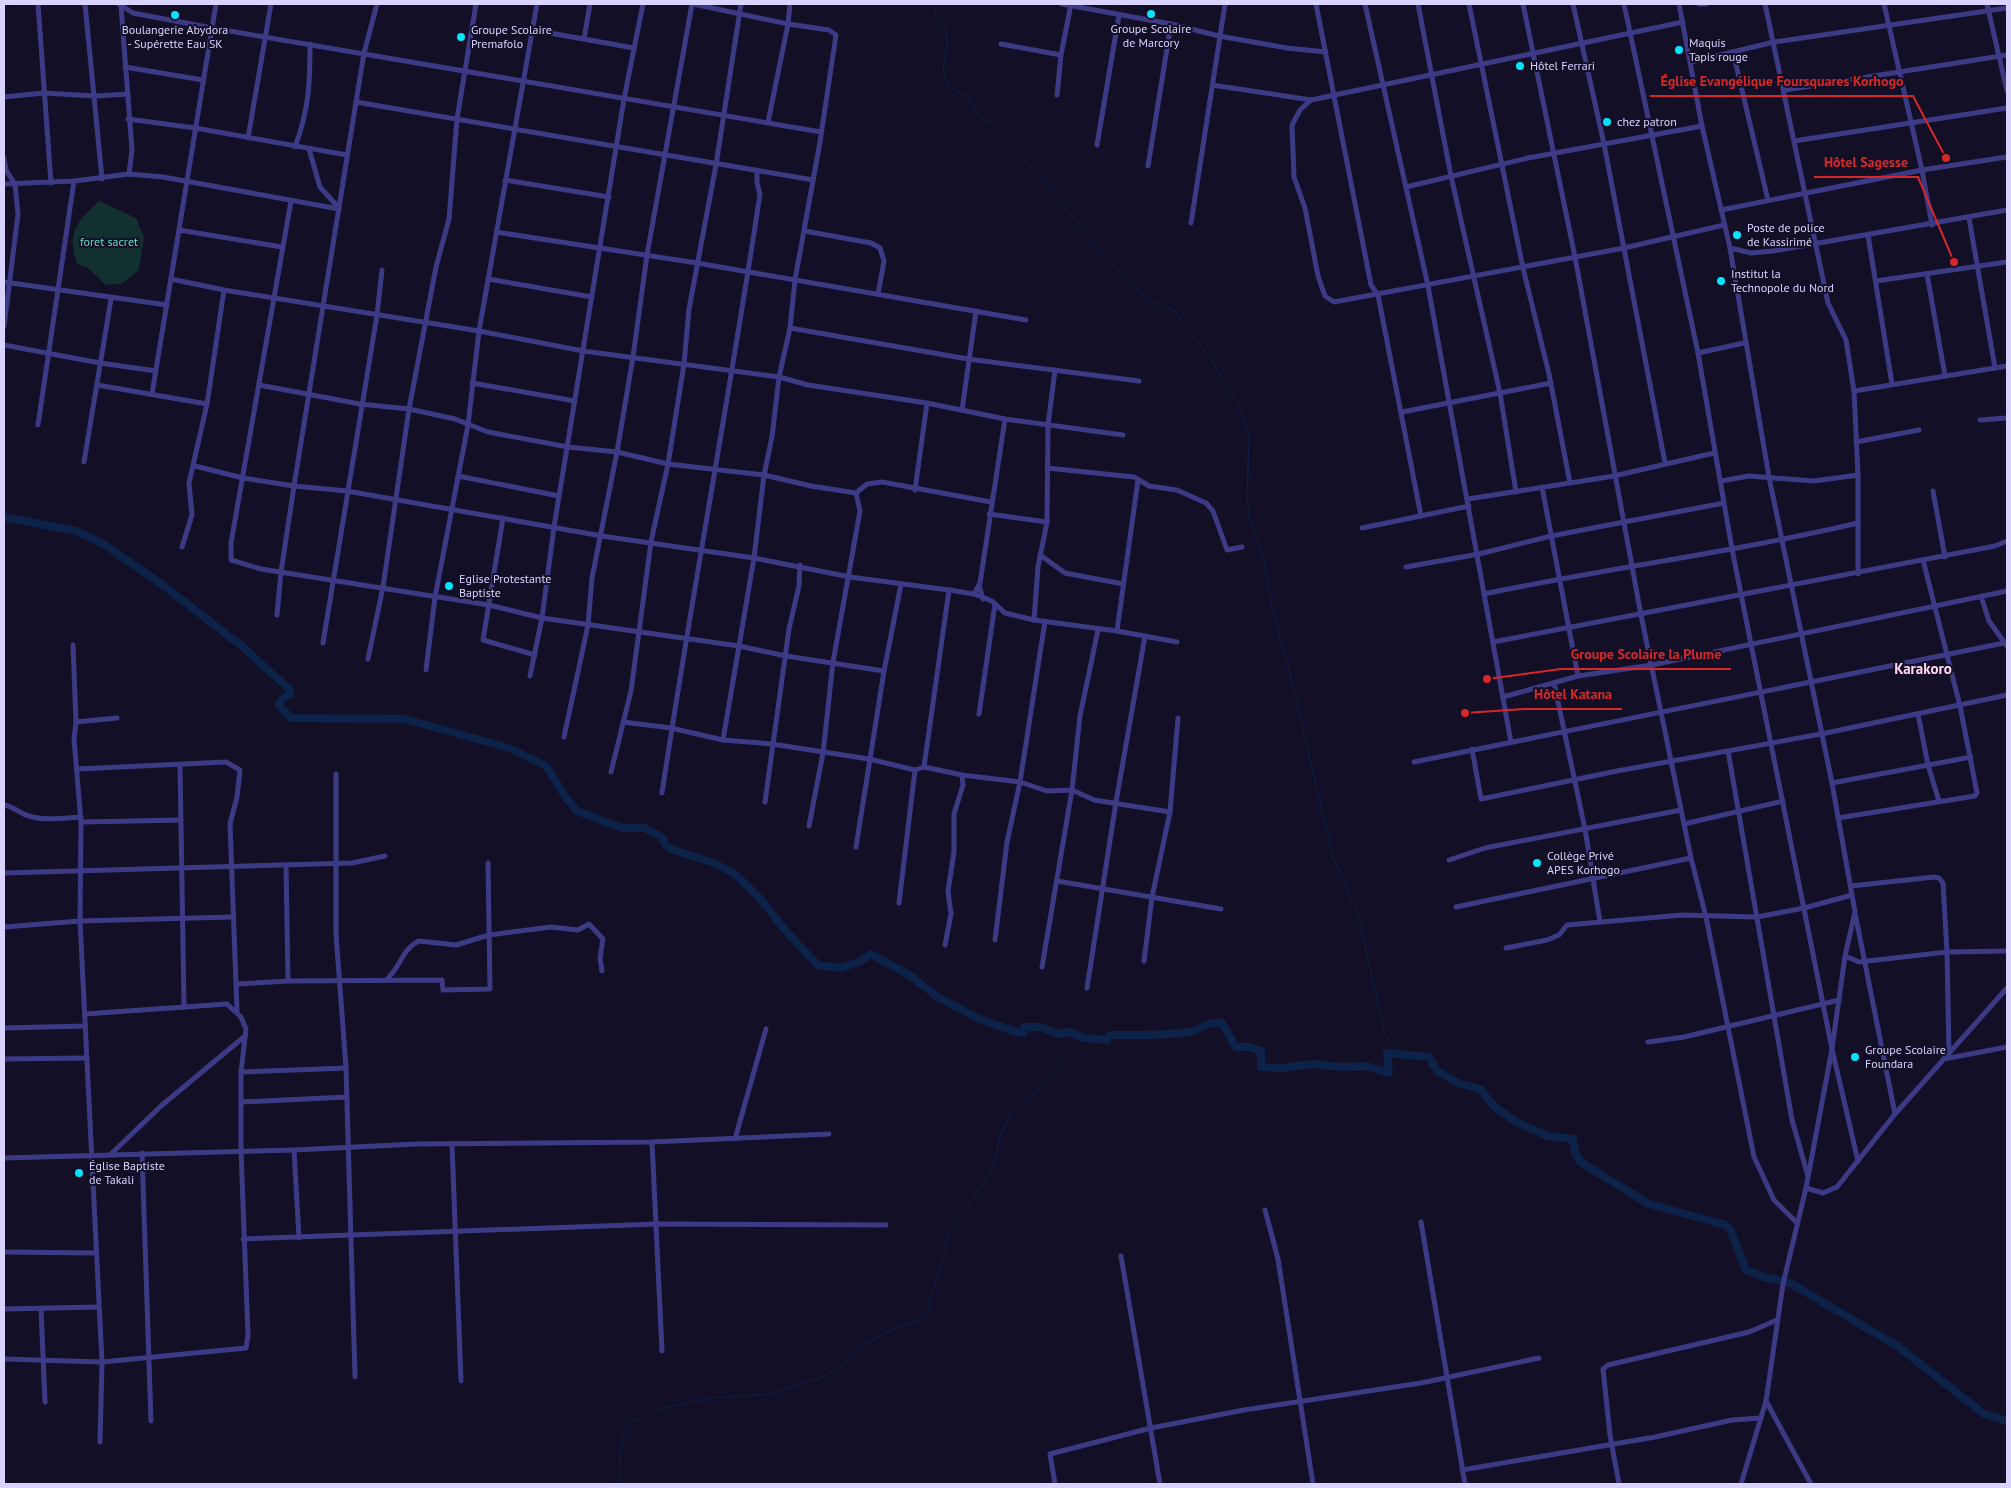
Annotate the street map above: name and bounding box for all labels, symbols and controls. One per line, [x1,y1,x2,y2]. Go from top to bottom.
marker: Groupe Scolaire de Marcory [1145,8,1157,20]
marker: Boulangerie Abydora - Supérette Eau SK [169,9,181,21]
place label: Groupe Scolaire de Marcory [1111,21,1191,50]
place label: Boulangerie Abydora - Supérette Eau SK [122,22,228,51]
place label: Groupe Scolaire Premafolo [471,22,552,51]
marker: Groupe Scolaire Premafolo [455,31,467,43]
place label: Maquis Tapis rouge [1689,35,1748,64]
marker: Maquis Tapis rouge [1673,44,1685,56]
place label: Hôtel Ferrari [1530,58,1595,73]
marker: Hôtel Ferrari [1514,60,1526,72]
callout: Église Evangélique Foursquares Korhogo [1650,67,1913,96]
text: Église Evangélique Foursquares Korhogo [1660,72,1904,90]
place label: chez patron [1617,114,1677,129]
marker: chez patron [1601,116,1613,128]
callout: Hôtel Sagesse [1814,148,1918,177]
text: Hôtel Sagesse [1824,153,1908,171]
place label: Poste de police de Kassirimé [1747,220,1825,249]
marker: Poste de police de Kassirimé [1731,229,1743,241]
park label: foret sacret [80,234,138,249]
place label: Institut la Technopole du Nord [1731,266,1834,295]
marker: Institut la Technopole du Nord [1715,275,1727,287]
place label: Eglise Protestante Baptiste [459,571,551,600]
marker: Eglise Protestante Baptiste [443,580,455,592]
callout: Groupe Scolaire la Plume [1561,640,1731,669]
text: Groupe Scolaire la Plume [1571,645,1721,663]
district label: Karakoro [1894,659,1952,678]
callout: Hôtel Katana [1524,680,1622,709]
text: Hôtel Katana [1534,685,1612,703]
place label: Collège Privé APES Korhogo [1547,848,1620,877]
marker: Collège Privé APES Korhogo [1531,857,1543,869]
place label: Groupe Scolaire Foundara [1865,1042,1946,1071]
marker: Groupe Scolaire Foundara [1849,1051,1861,1063]
place label: Église Baptiste de Takali [89,1158,165,1187]
marker: Église Baptiste de Takali [73,1167,85,1179]

